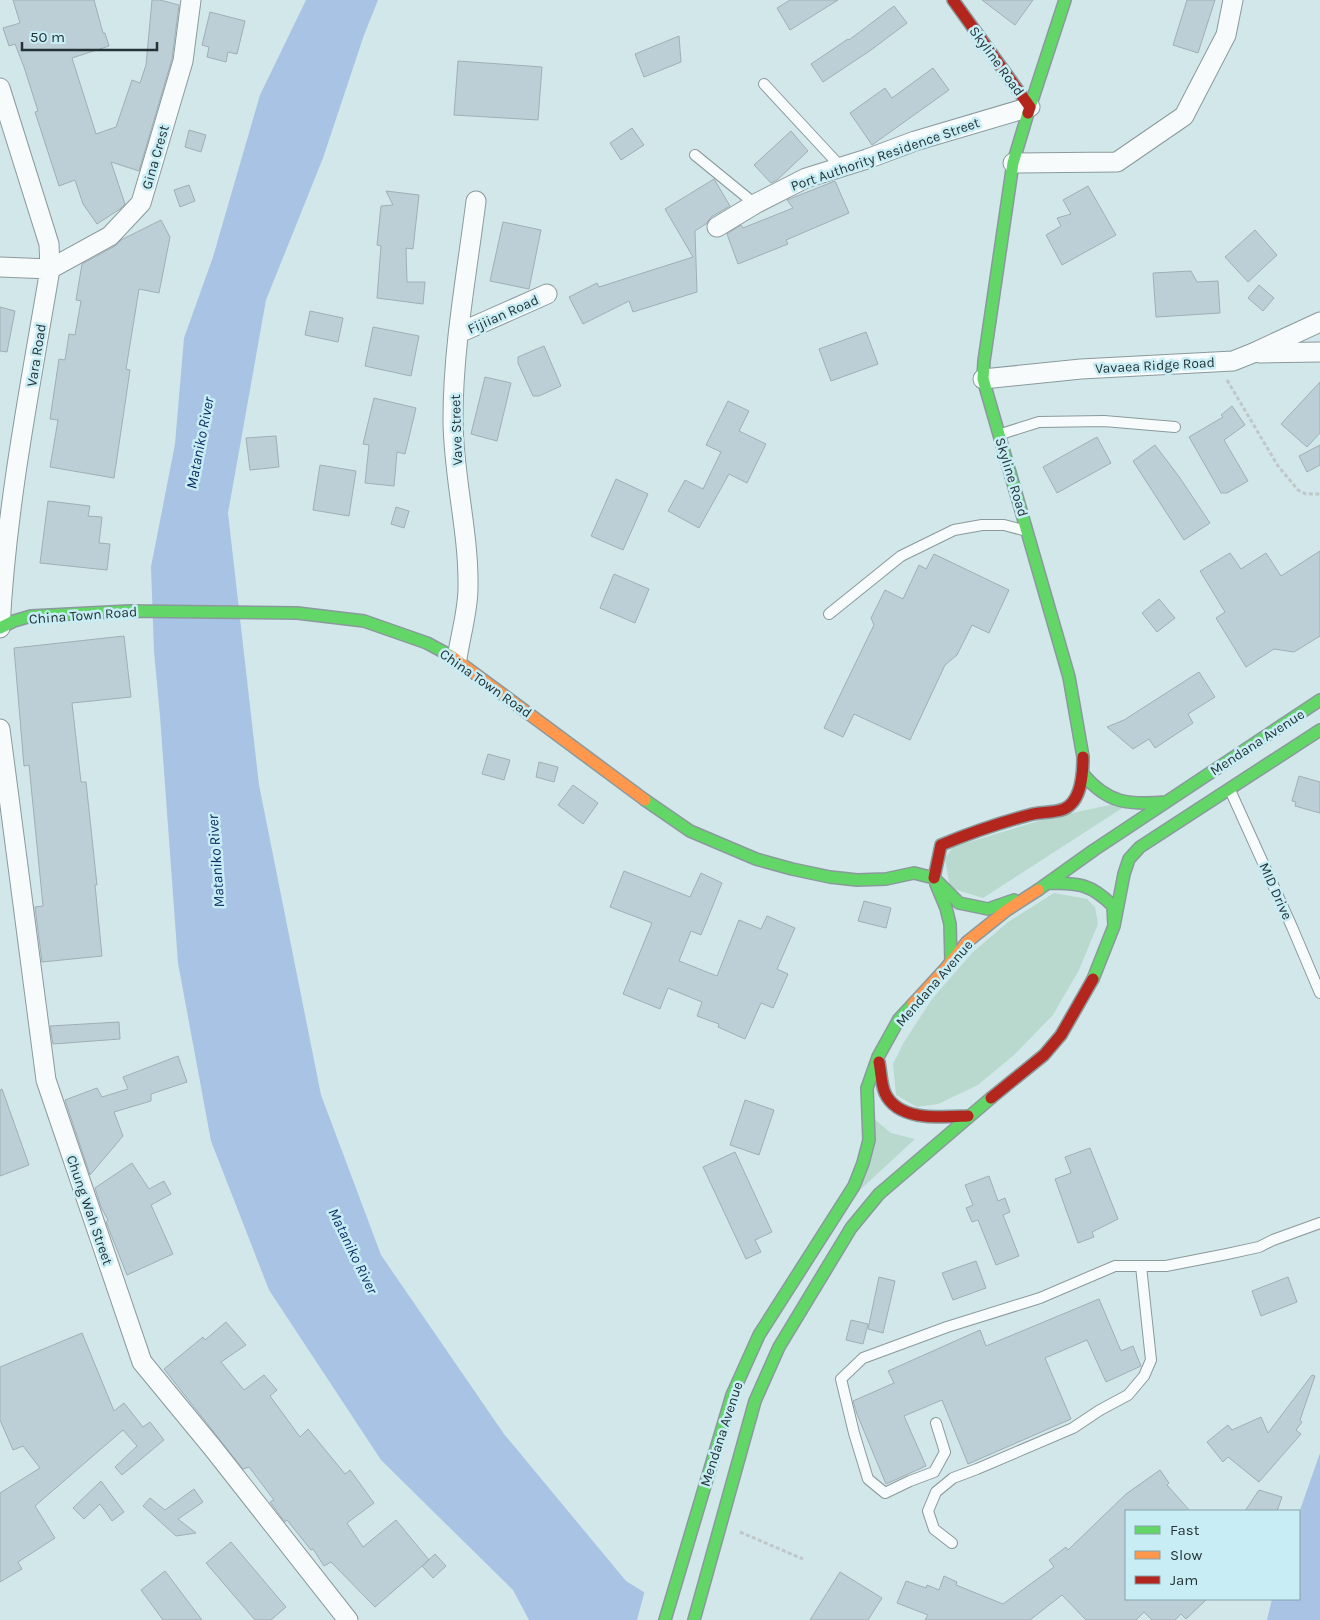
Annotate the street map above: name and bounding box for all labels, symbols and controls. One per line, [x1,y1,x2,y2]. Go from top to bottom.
scale bar [22,20,158,52]
street label: Skyline Road [966,23,1028,99]
text: 50 m [30,28,65,46]
street label: Port Authority Residence Street [788,114,982,195]
street label: Gina Crest [138,123,173,191]
street label: Fijiian Road [465,291,541,338]
street label: Vara Road [23,322,50,388]
street label: Vavaea Ridge Road [1095,354,1215,377]
street label: Vave Street [447,394,466,466]
water label: Mataniko River [182,395,218,490]
street label: Skyline Road [991,435,1032,519]
street label: China Town Road [28,603,138,628]
street label: China Town Road [436,645,535,721]
street label: Mendana Avenue [1207,706,1308,779]
water label: Mataniko River [204,813,228,908]
street label: MID Drive [1255,860,1296,923]
street label: Mendana Avenue [892,937,977,1030]
street label: Chung Wah Street [63,1153,116,1267]
water label: Mataniko River [324,1205,382,1298]
street label: Mendana Avenue [697,1380,746,1489]
legend [1125,1510,1300,1600]
text: Fast [1170,1521,1200,1539]
text: Slow [1170,1546,1202,1564]
text: Jam [1170,1571,1198,1589]

